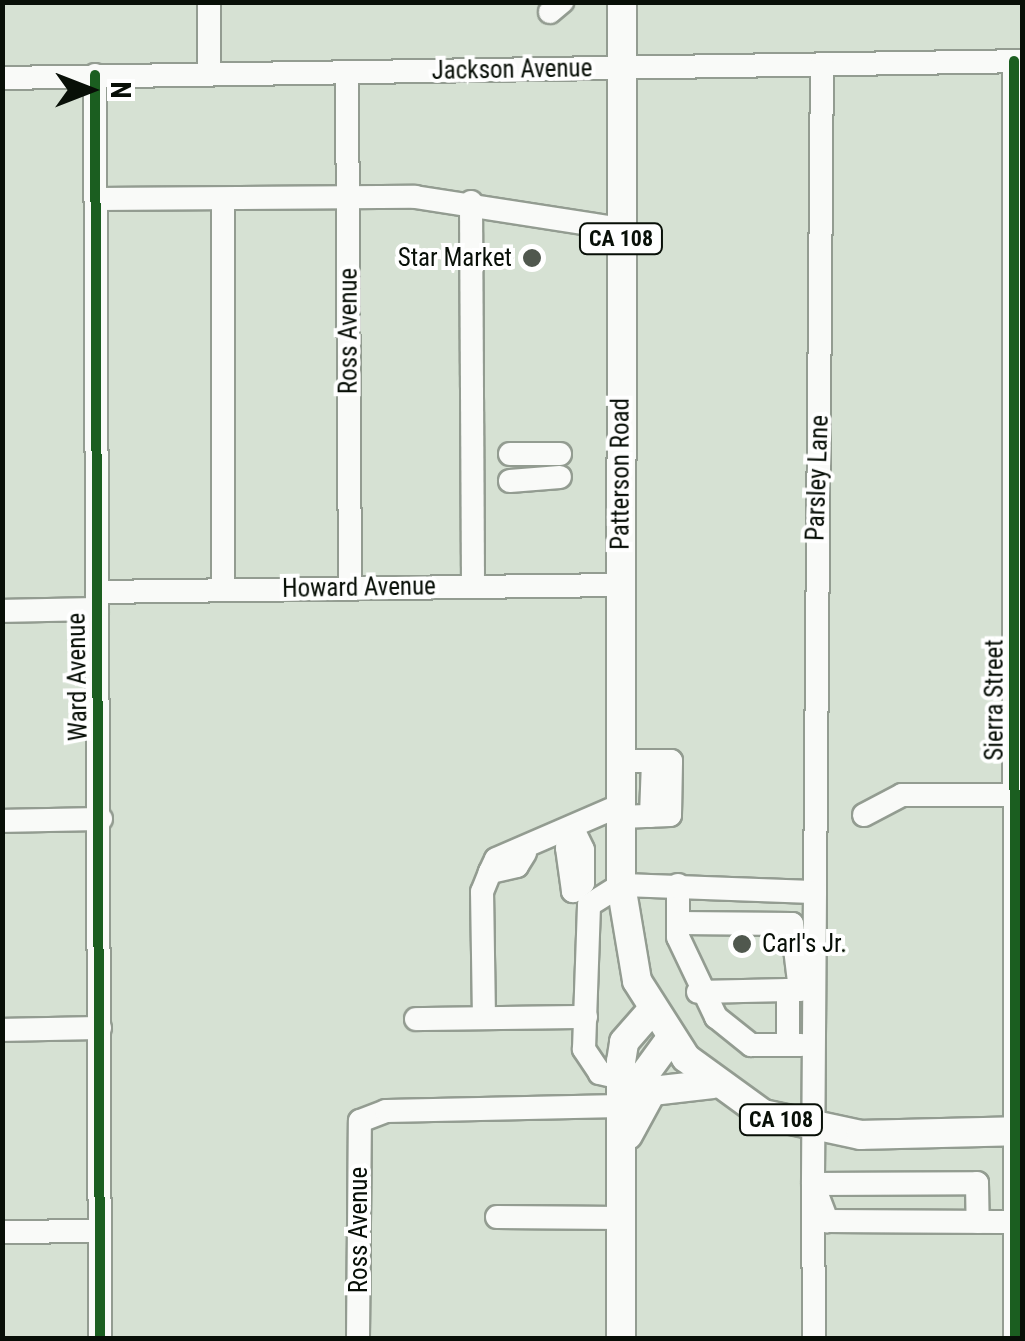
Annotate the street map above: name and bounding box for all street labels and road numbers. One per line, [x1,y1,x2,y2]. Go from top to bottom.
street label: Jackson Avenue [431,54,593,86]
road number: CA 108 [578,222,664,256]
street label: Ross Avenue [334,268,364,394]
street label: Patterson Road [606,398,636,550]
street label: Parsley Lane [801,415,835,541]
street label: Howard Avenue [282,572,436,604]
street label: Ward Avenue [62,613,94,741]
street label: Sierra Street [980,639,1010,761]
road number: CA 108 [738,1103,824,1137]
street label: Ross Avenue [344,1167,374,1293]

